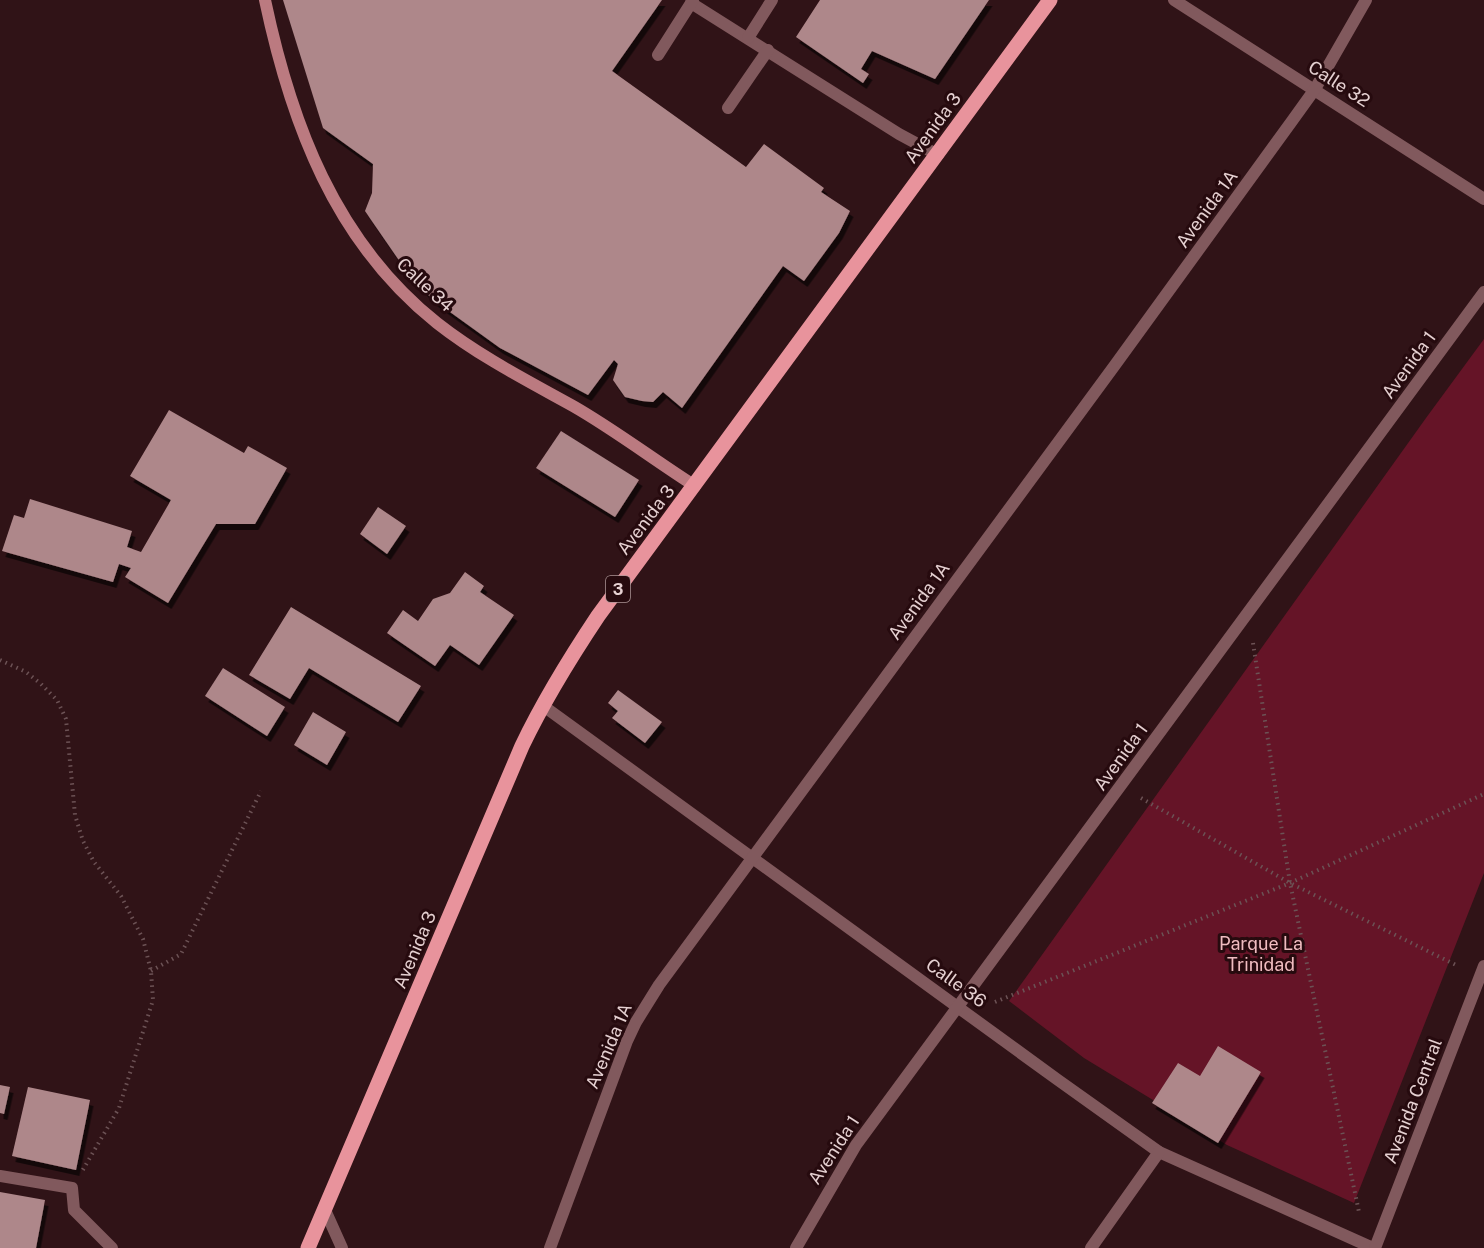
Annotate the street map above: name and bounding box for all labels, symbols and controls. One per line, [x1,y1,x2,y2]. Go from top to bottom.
street label: Calle 32 [1305,56,1374,111]
street label: Avenida 3 [900,88,965,167]
street label: Avenida 1A [1171,166,1242,252]
street label: Calle 34 [393,253,458,316]
street label: Avenida 1 [1377,327,1440,402]
street label: Avenida 3 [613,481,679,559]
street label: Avenida 1A [883,558,954,644]
road number: 3 [606,576,630,602]
street label: Avenida 1 [1089,719,1152,794]
street label: Avenida 3 [389,908,440,992]
park label: Parque La Trinidad [1219,933,1303,975]
street label: Calle 36 [922,954,990,1011]
street label: Avenida 1A [581,1000,636,1092]
street label: Avenida Central [1379,1035,1446,1166]
street label: Avenida 1 [804,1111,864,1188]

